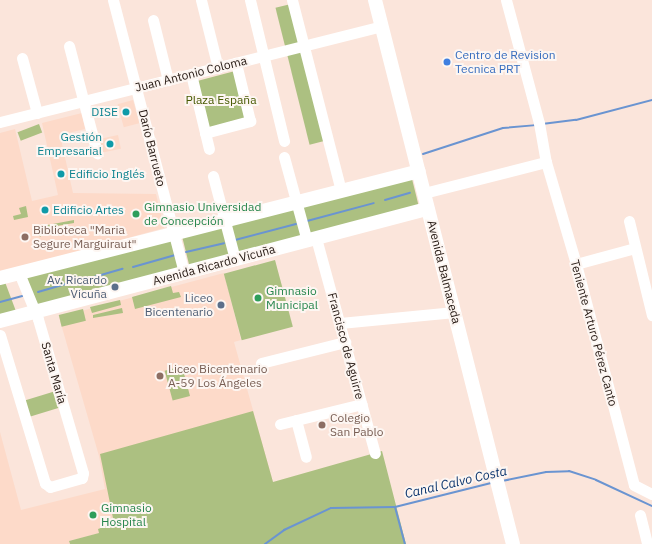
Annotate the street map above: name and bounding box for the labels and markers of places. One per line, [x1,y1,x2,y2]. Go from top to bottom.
place label: Centro de Revision Tecnica PRT [455,48,556,76]
marker: Centro de Revision Tecnica PRT [442,57,452,67]
place label: DISE [91,105,118,119]
marker: DISE [121,107,131,117]
place label: Gestión Empresarial [37,130,102,158]
marker: Gestión Empresarial [105,139,115,149]
place label: Edificio Inglés [69,167,145,181]
marker: Edificio Inglés [56,169,66,179]
place label: Gimnasio Universidad de Concepción [144,200,261,228]
place label: Edificio Artes [53,203,124,217]
marker: Edificio Artes [40,205,50,215]
marker: Gimnasio Universidad de Concepción [131,209,141,219]
place label: Biblioteca "Maria Segure Marguiraut" [33,223,137,251]
marker: Biblioteca "Maria Segure Marguiraut" [20,232,30,242]
place label: Av. Ricardo Vicuña [47,273,107,301]
marker: Av. Ricardo Vicuña [110,282,120,292]
place label: Gimnasio Municipal [266,284,318,312]
place label: Liceo Bicentenario [145,291,213,319]
marker: Gimnasio Municipal [253,293,263,303]
marker: Liceo Bicentenario [216,300,226,310]
place label: Liceo Bicentenario A-59 Los Ángeles [168,362,267,390]
marker: Liceo Bicentenario A-59 Los Ángeles [155,371,165,381]
place label: Colegio San Pablo [330,411,384,439]
marker: Colegio San Pablo [317,420,327,430]
place label: Gimnasio Hospital [101,501,152,529]
marker: Gimnasio Hospital [88,510,98,520]

